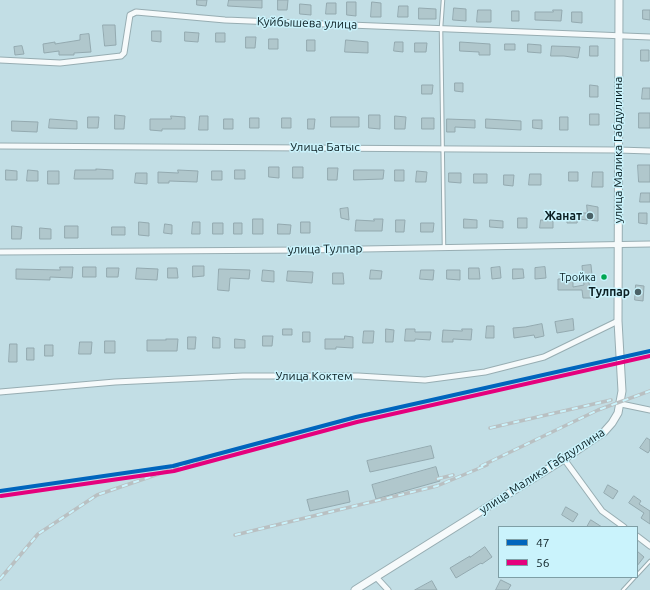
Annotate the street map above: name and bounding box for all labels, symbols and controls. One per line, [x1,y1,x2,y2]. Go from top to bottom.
street label: Куйбышева улица [257,14,357,32]
street label: улица Малика Габдуллина [611,77,625,223]
street label: Улица Батыс [290,140,360,154]
place label: Жанат [544,209,582,223]
marker: Жанат [585,211,595,221]
street label: улица Тулпар [287,241,363,257]
place label: Тройка [559,270,596,284]
marker: Тройка [599,272,609,282]
place label: Тулпар [589,285,630,299]
marker: Тулпар [633,287,643,297]
street label: Улица Коктем [275,369,353,383]
street label: улица Малика Габдуллина [477,425,607,517]
legend [498,526,638,578]
text: 47 [536,536,550,549]
text: 56 [536,556,550,569]

